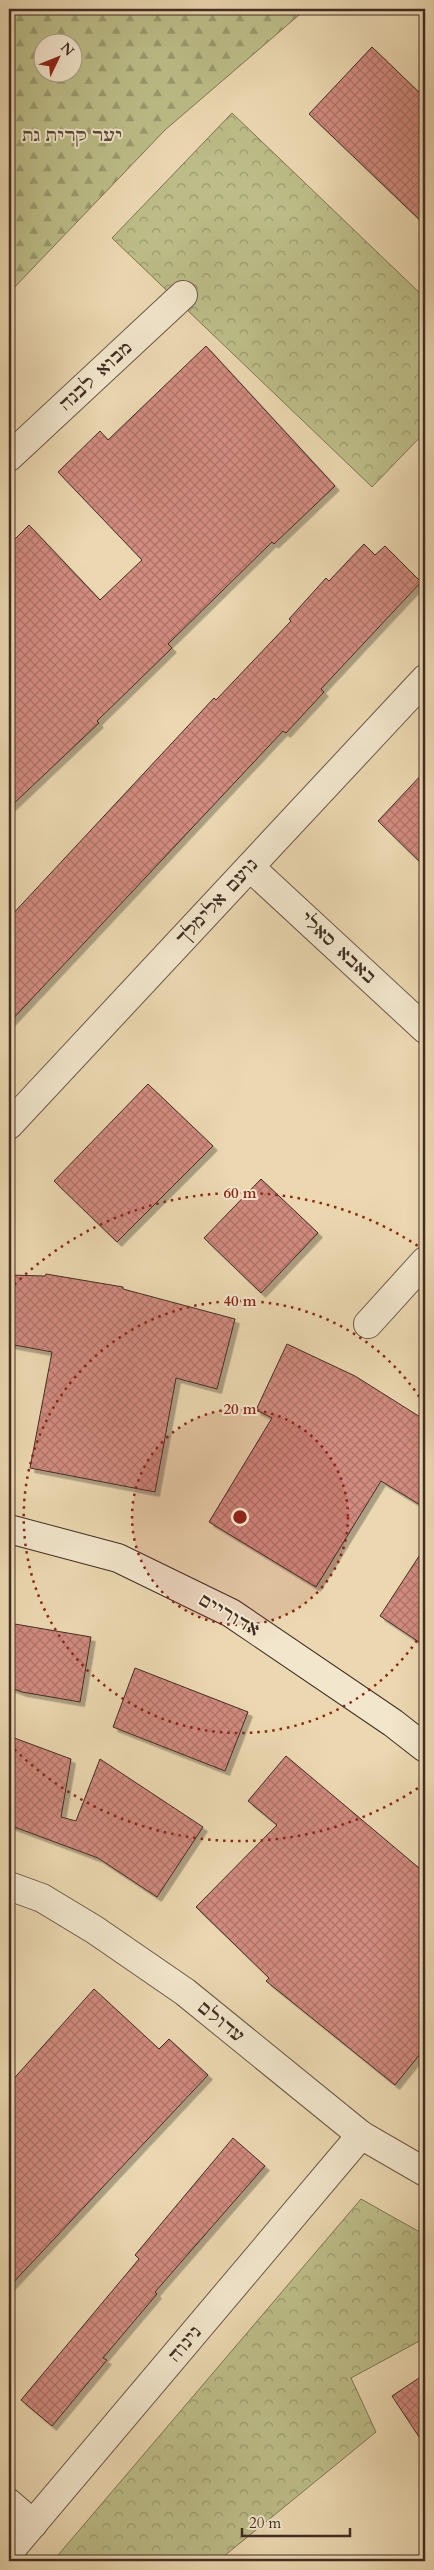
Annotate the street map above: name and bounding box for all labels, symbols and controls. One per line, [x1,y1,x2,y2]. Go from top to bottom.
north arrow [32,32,82,82]
text: N [56,39,78,60]
park label: יער קרית גת [22,123,122,148]
street label: מבוא לבנה [54,336,138,416]
street label: נועם אלימלך [170,853,264,951]
street label: באבא סאלי [294,906,382,990]
text: 60 m [223,1183,257,1203]
text: 40 m [223,1291,257,1311]
text: 20 m [223,1399,257,1419]
centre of rings [231,1508,249,1526]
street label: אדוריים [194,1587,264,1643]
street label: עדולם [193,1996,249,2048]
street label: נינוה [163,2321,207,2367]
scale bar [242,2505,349,2537]
text: 20 m [249,2513,281,2533]

